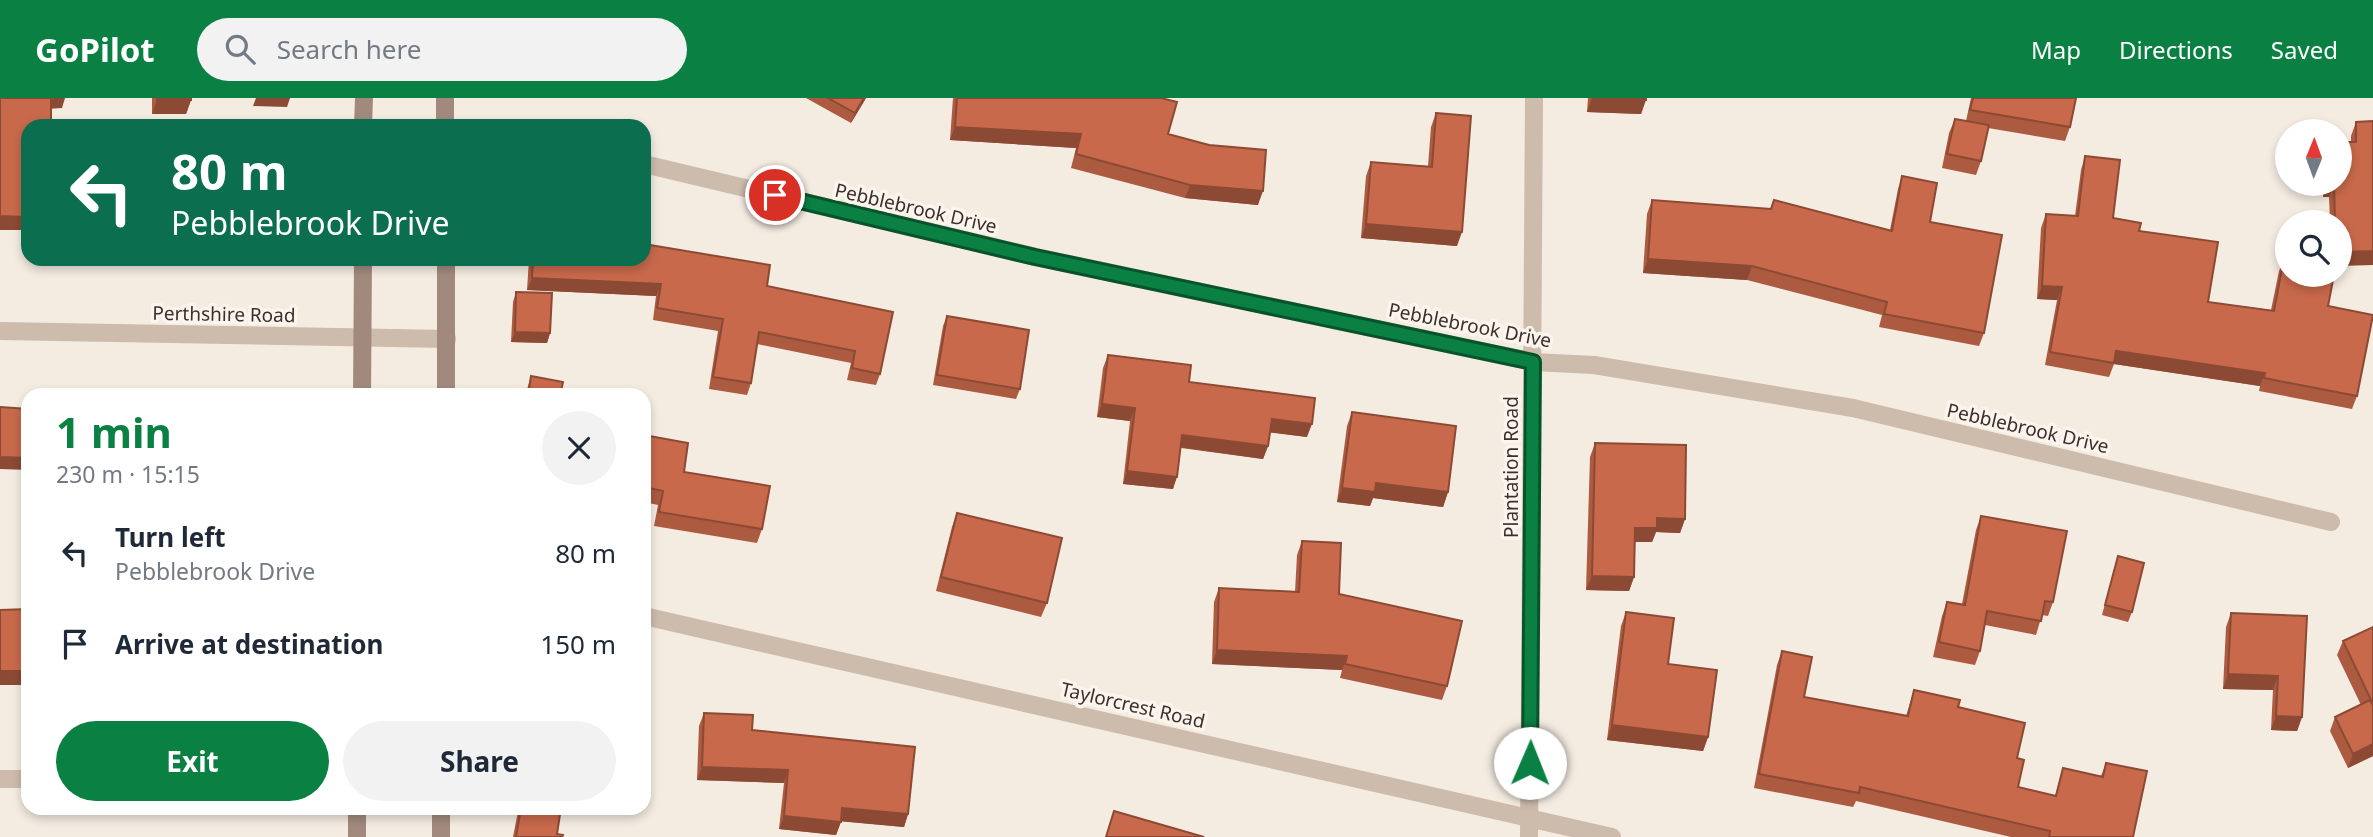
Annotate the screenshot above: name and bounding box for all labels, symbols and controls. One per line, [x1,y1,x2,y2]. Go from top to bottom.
search box [197,18,687,81]
text: GoPilot [35,27,155,72]
icon: search [221,30,259,68]
text: Search here [277,31,421,67]
text: Map [2031,33,2081,66]
text: Directions [2119,33,2233,66]
text: Saved [2271,33,2338,66]
north arrow [2275,119,2352,196]
map controls [2275,119,2352,287]
text: 80 m [171,138,288,204]
icon: left [56,147,147,238]
pin [745,165,805,225]
icon: arrive [756,176,794,214]
street label: Pebblebrook Drive [832,177,1000,239]
text: Pebblebrook Drive [171,201,450,244]
button: search [2275,210,2352,287]
street label: Pebblebrook Drive [1386,296,1554,354]
street label: Perthshire Road [152,300,296,328]
street label: Plantation Road [1498,396,1524,538]
street label: Pebblebrook Drive [1944,397,2112,459]
text: 1 min [56,403,172,460]
button: close [542,411,616,485]
text: 230 m · 15:15 [56,458,200,490]
text: Turn left [115,519,226,555]
icon: left [56,534,94,572]
text: 80 m [555,535,616,571]
text: Pebblebrook Drive [115,555,315,587]
icon: arrive [56,625,94,663]
text: Arrive at destination [115,626,384,662]
text: 150 m [540,626,616,662]
street label: Taylorcrest Road [1058,676,1208,734]
button: Exit [56,721,329,801]
button: Share [343,721,616,801]
position arrow [1493,726,1567,800]

